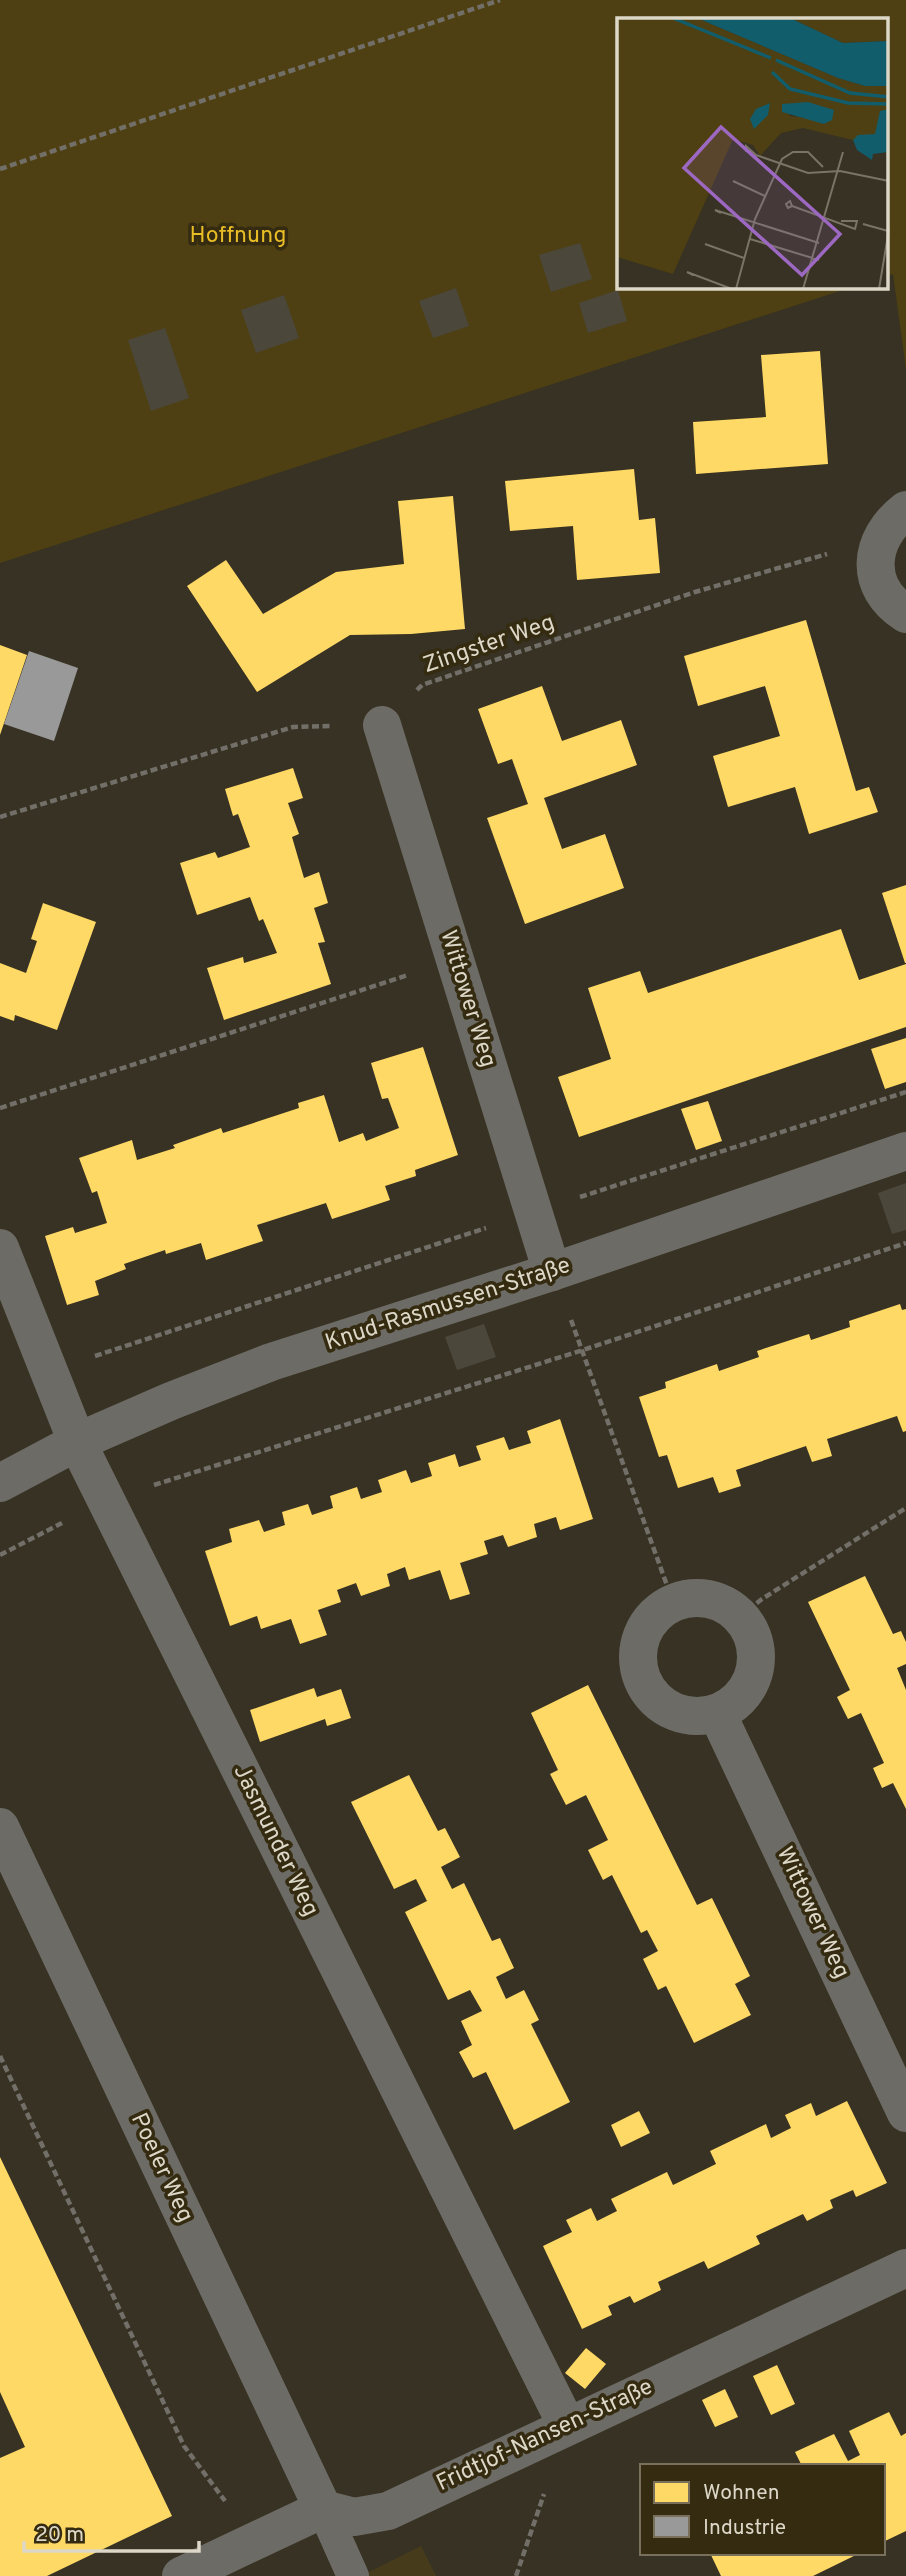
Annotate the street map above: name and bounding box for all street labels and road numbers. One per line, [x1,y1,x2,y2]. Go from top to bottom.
street label: Zingster Weg [419,609,559,681]
street label: Wittower Weg [432,927,502,1071]
street label: Knud-Rasmussen-Straße [322,1252,574,1358]
street label: Jasmunder Weg [226,1760,324,1922]
street label: Wittower Weg [769,1843,855,1983]
street label: Poeler Weg [123,2109,199,2227]
street label: Fridtjof-Nansen-Straße [432,2373,658,2499]

